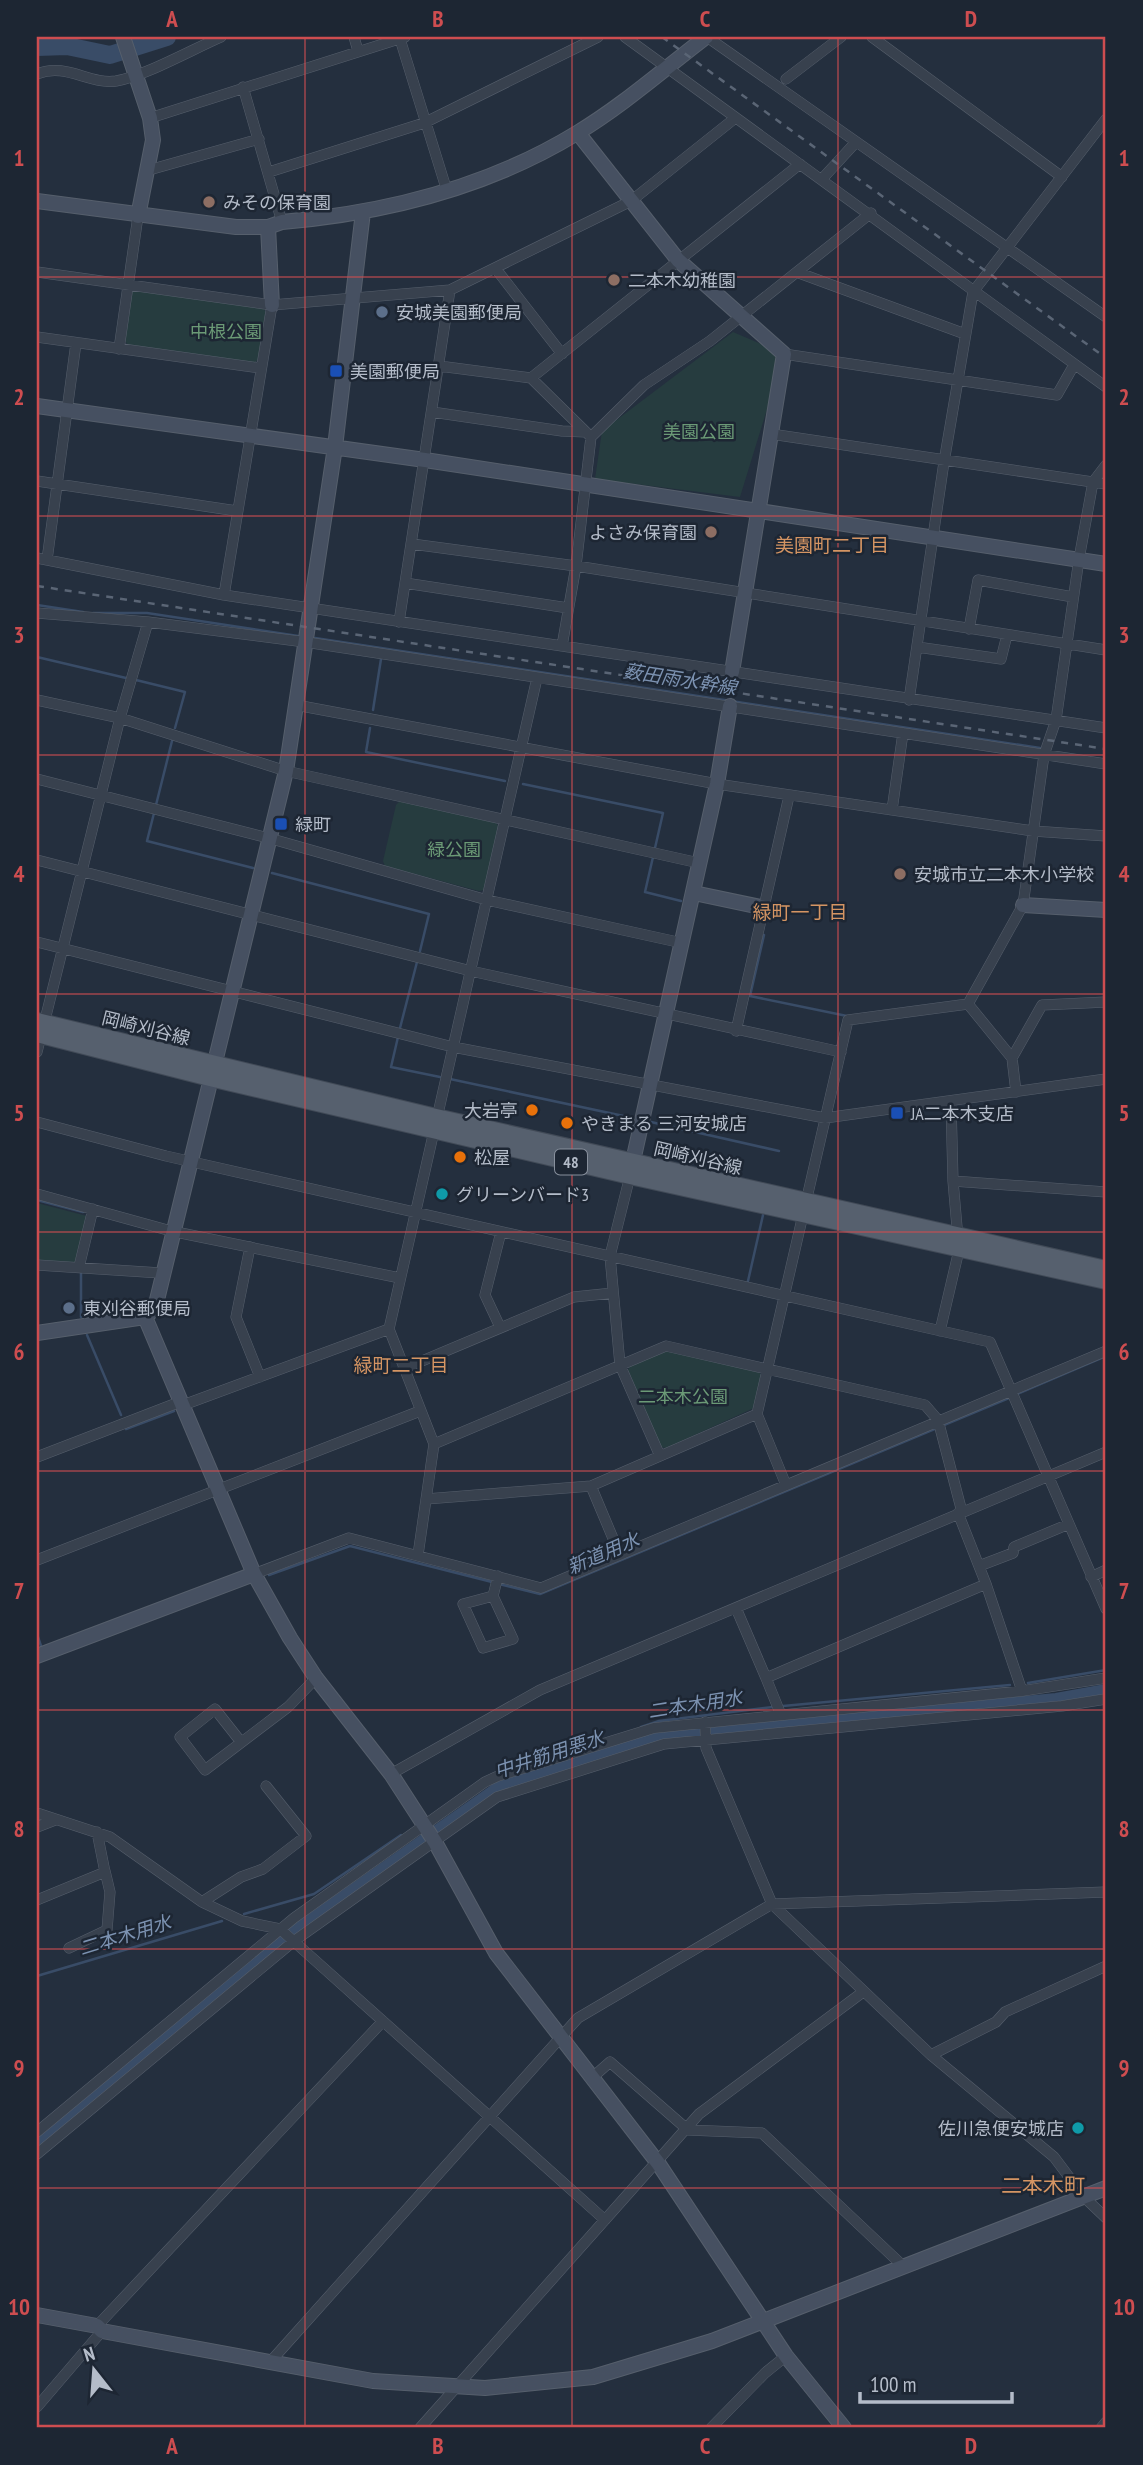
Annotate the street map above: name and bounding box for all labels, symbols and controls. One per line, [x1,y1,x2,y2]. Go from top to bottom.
text: A [165,4,178,33]
text: B [432,4,444,33]
text: C [700,4,711,33]
text: D [965,4,977,33]
text: 1 [14,143,25,172]
text: 1 [1119,143,1130,172]
place label: みその保育園 [223,191,331,214]
marker: みその保育園 [201,194,217,210]
place label: 二本木幼稚園 [628,269,736,292]
marker: 二本木幼稚園 [606,272,622,288]
place label: 安城美園郵便局 [396,301,522,324]
marker: 安城美園郵便局 [374,304,390,320]
park label: 中根公園 [190,320,262,343]
place label: 美園郵便局 [350,360,440,383]
marker: 美園郵便局 [328,363,344,379]
text: 2 [14,382,25,411]
text: 2 [1119,382,1130,411]
park label: 美園公園 [663,420,735,443]
place label: よさみ保育園 [589,521,697,544]
marker: よさみ保育園 [703,524,719,540]
district label: 美園町二丁目 [775,533,889,557]
text: 3 [14,620,25,649]
text: 3 [1119,620,1130,649]
water label: 薮田雨水幹線 [622,658,740,700]
place label: 緑町 [295,813,331,836]
marker: 緑町 [273,816,289,832]
park label: 緑公園 [427,838,481,861]
text: 4 [14,859,25,888]
text: 4 [1119,859,1130,888]
place label: 安城市立二本木小学校 [914,863,1094,886]
marker: 安城市立二本木小学校 [892,866,908,882]
district label: 緑町一丁目 [752,900,848,924]
street label: 岡崎刈谷線 [100,1006,192,1050]
text: 5 [14,1098,25,1127]
text: 5 [1119,1098,1130,1127]
place label: 大岩亭 [464,1099,518,1122]
marker: 大岩亭 [524,1102,540,1118]
place label: JA二本木支店 [910,1102,1014,1125]
marker: JA二本木支店 [889,1105,905,1121]
place label: やきまる 三河安城店 [581,1112,747,1135]
marker: やきまる 三河安城店 [559,1115,575,1131]
street label: 岡崎刈谷線 [652,1137,744,1179]
place label: 松屋 [474,1146,510,1169]
marker: 松屋 [452,1149,468,1165]
road number: 48 [555,1150,587,1174]
place label: グリーンバード3 [456,1183,589,1206]
marker: グリーンバード3 [434,1186,450,1202]
place label: 東刈谷郵便局 [83,1297,191,1320]
marker: 東刈谷郵便局 [61,1300,77,1316]
text: 6 [14,1337,25,1366]
text: 6 [1119,1337,1130,1366]
district label: 緑町二丁目 [353,1353,449,1377]
park label: 二本木公園 [638,1385,728,1408]
water label: 新道用水 [563,1526,645,1579]
text: 7 [14,1576,25,1605]
text: 7 [1119,1576,1130,1605]
water label: 二本木用水 [646,1684,746,1723]
water label: 中井筋用悪水 [491,1724,609,1783]
text: 8 [14,1814,25,1843]
text: 8 [1119,1814,1130,1843]
water label: 二本木用水 [76,1909,176,1960]
text: 9 [14,2053,25,2082]
text: 9 [1119,2053,1130,2082]
place label: 佐川急便安城店 [938,2117,1064,2140]
marker: 佐川急便安城店 [1070,2120,1086,2136]
district label: 二本木町 [1001,2172,1085,2199]
text: 10 [8,2292,30,2321]
text: 10 [1113,2292,1135,2321]
north arrow [60,2336,130,2406]
text: N [81,2341,97,2367]
scale bar [860,2360,1012,2404]
text: 100 m [870,2371,916,2398]
text: A [165,2431,178,2460]
text: B [432,2431,444,2460]
text: C [700,2431,711,2460]
text: D [965,2431,977,2460]

